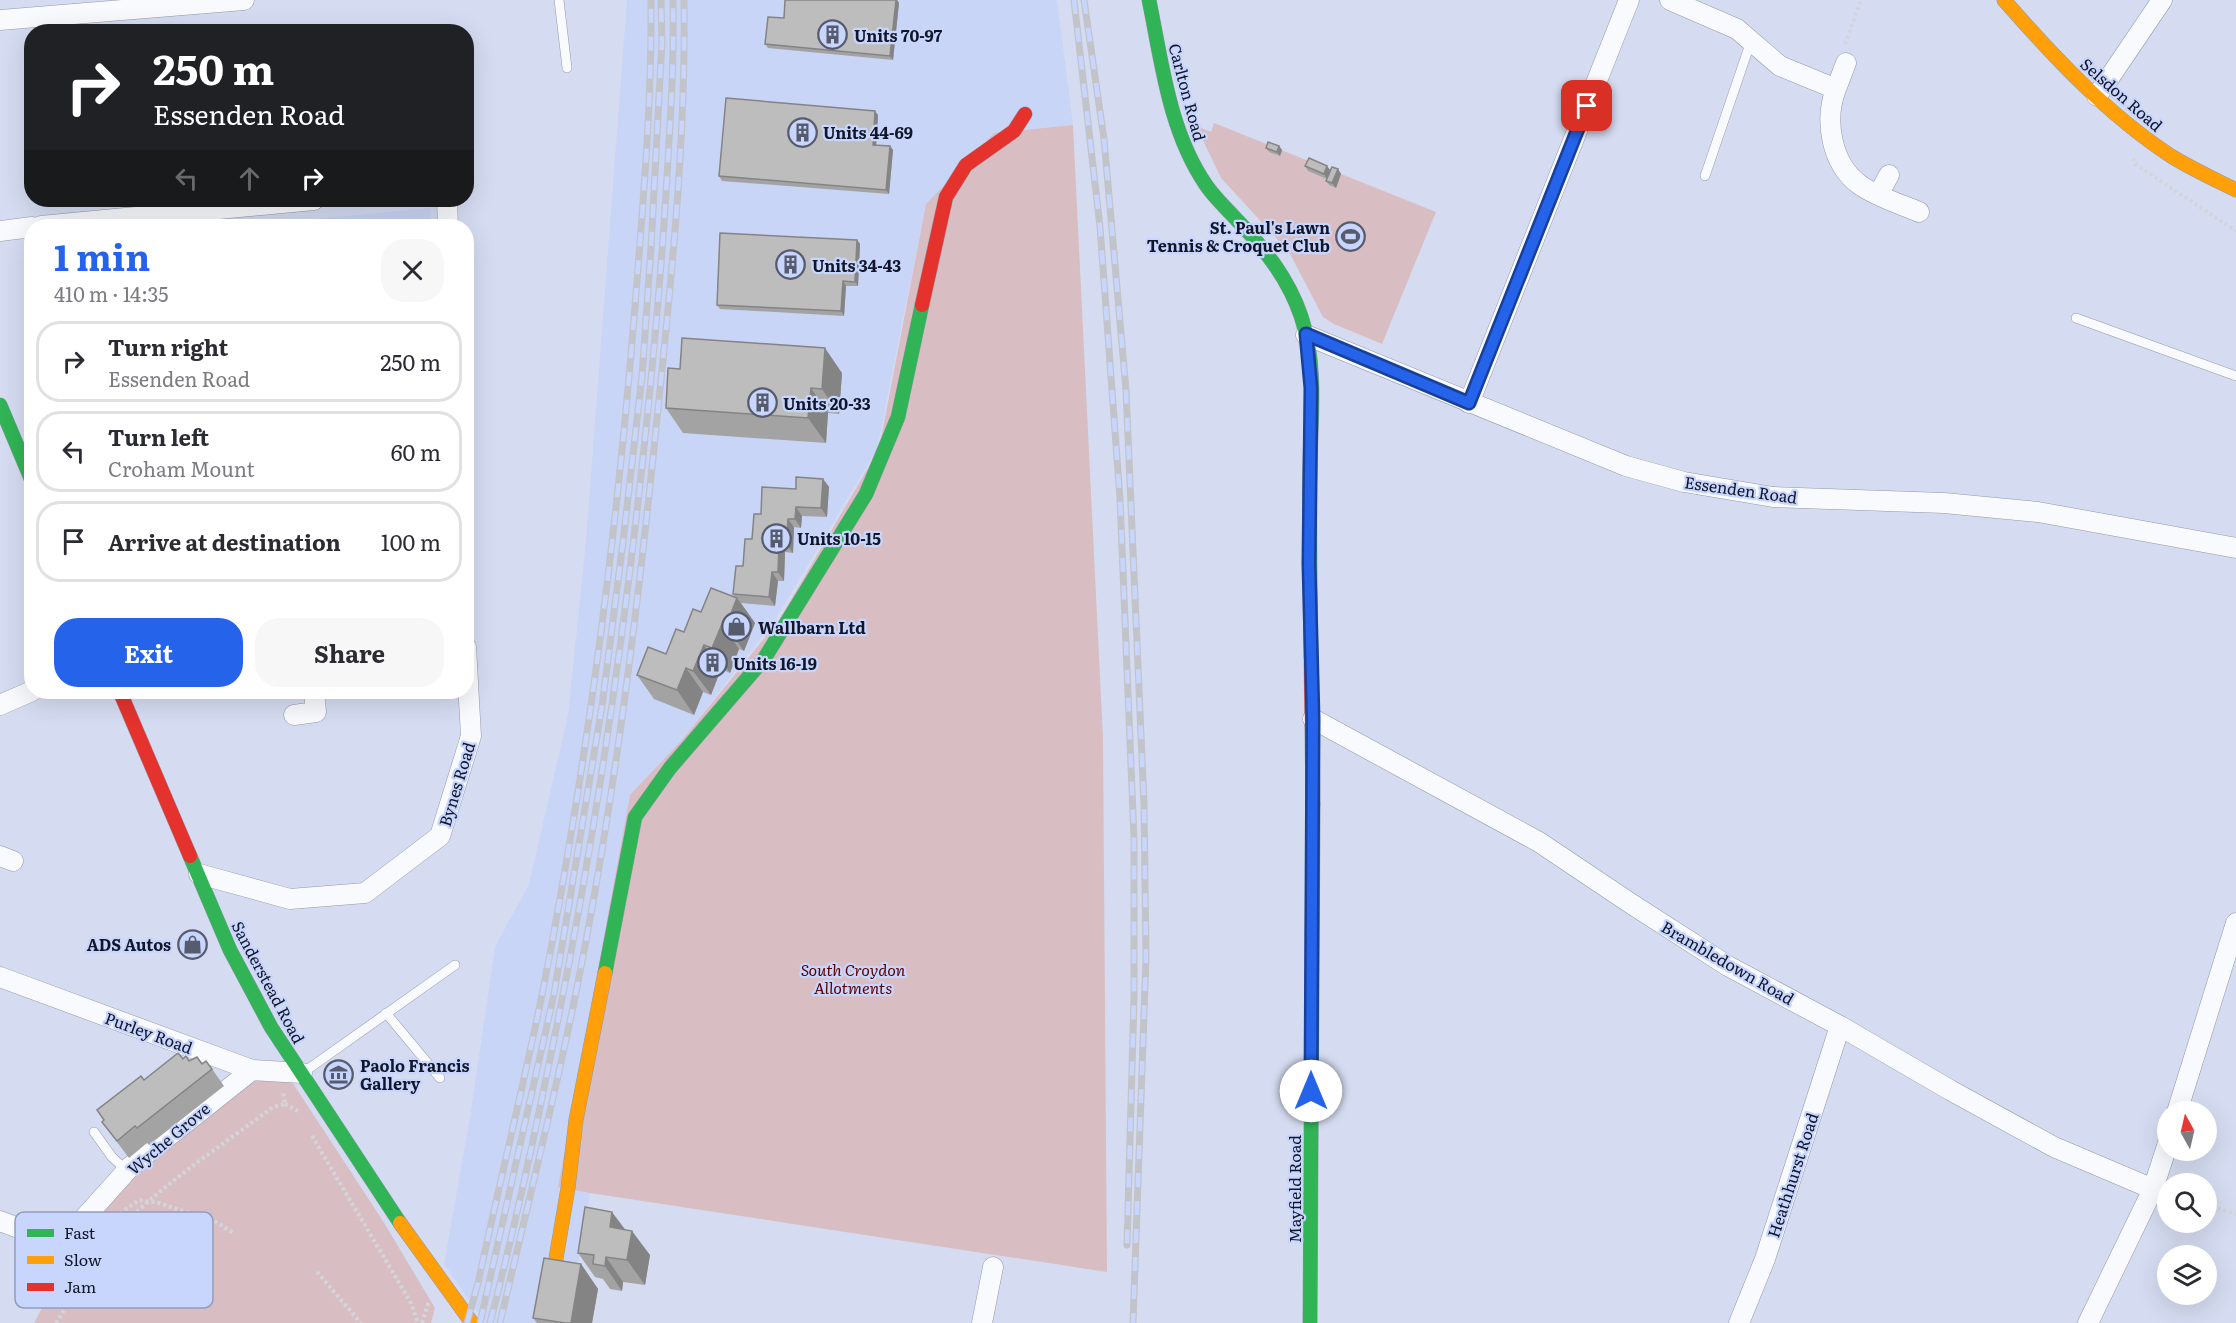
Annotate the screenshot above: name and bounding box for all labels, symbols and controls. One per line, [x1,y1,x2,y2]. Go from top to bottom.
building icon: Units 70-97 [817,19,849,51]
place label: Units 70-97 [854,23,943,47]
text: 250 m [153,36,274,98]
street label: Carlton Road [1163,41,1213,144]
icon: right [54,48,132,126]
street label: Selsdon Road [2076,52,2168,137]
pin [1561,80,1612,131]
icon: arrive [1570,89,1603,122]
text: Essenden Road [153,93,345,133]
building icon: Units 44-69 [786,116,818,148]
place label: Units 44-69 [823,120,913,144]
icon: left [170,162,203,195]
icon: ahead [233,162,266,195]
icon: right [296,162,329,195]
place label: St. Paul's Lawn Tennis & Croquet Club [1147,215,1330,257]
sports icon: St. Paul's Lawn Tennis & Croquet Club [1335,220,1367,252]
text: 1 min [54,229,150,282]
button: close [381,239,444,302]
building icon: Units 34-43 [775,249,807,281]
place label: Units 34-43 [812,253,901,277]
text: 410 m · 14:35 [54,278,169,308]
text: Turn right [108,330,228,363]
icon: right [57,345,90,378]
text: 250 m [380,345,441,378]
text: Essenden Road [108,363,250,393]
building icon: Units 20-33 [746,387,778,419]
place label: Units 20-33 [783,391,871,415]
text: Turn left [108,420,209,453]
icon: left [57,435,90,468]
text: 60 m [391,435,441,468]
text: Croham Mount [108,453,255,483]
street label: Essenden Road [1683,469,1799,509]
building icon: Units 10-15 [760,522,792,554]
icon: arrive [57,525,90,558]
text: Arrive at destination [108,525,341,558]
text: 100 m [381,525,441,558]
place label: Units 10-15 [797,526,881,550]
shop icon: Wallbarn Ltd [721,611,753,643]
place label: Wallbarn Ltd [758,615,866,639]
button: Exit [54,618,243,687]
button: Share [255,618,444,687]
building icon: Units 16-19 [696,647,728,679]
place label: Units 16-19 [733,651,817,675]
street label: Bynes Road [432,739,480,829]
street label: Brambledown Road [1657,914,1799,1010]
street label: Sanderstead Road [227,916,312,1048]
shop icon: ADS Autos [176,928,208,960]
place label: ADS Autos [87,932,171,956]
park label: South Croydon Allotments [801,957,906,999]
street label: Purley Road [102,1005,196,1059]
place label: Paolo Francis Gallery [360,1053,470,1095]
museum icon: Paolo Francis Gallery [323,1058,355,1090]
position arrow [1279,1059,1343,1123]
street label: Wyche Grove [121,1096,215,1180]
north arrow [2157,1101,2217,1161]
map controls [2157,1101,2217,1305]
street label: Heathhurst Road [1760,1109,1824,1241]
street label: Mayfield Road [1282,1135,1306,1243]
button: search [2157,1173,2217,1233]
legend [15,1212,213,1308]
text: Fast [64,1220,96,1244]
button: layers [2157,1245,2217,1305]
text: Slow [64,1247,102,1271]
text: Jam [64,1274,97,1298]

